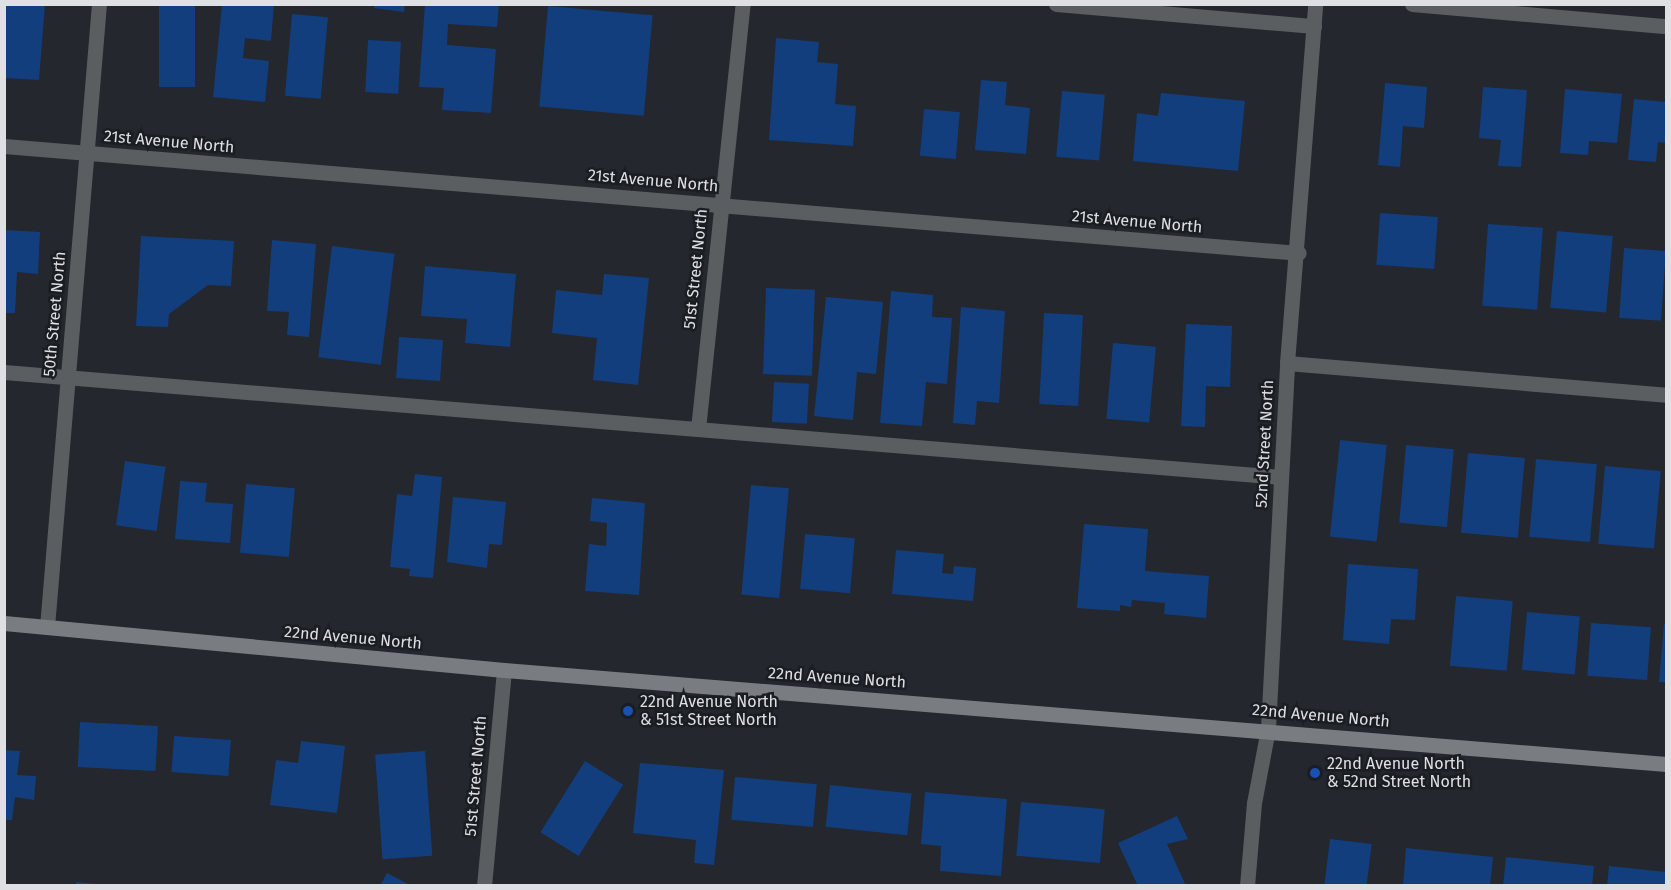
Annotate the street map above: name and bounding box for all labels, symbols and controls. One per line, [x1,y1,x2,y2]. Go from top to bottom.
street label: 21st Avenue North [103,127,235,157]
street label: 21st Avenue North [587,166,719,196]
street label: 21st Avenue North [1071,207,1203,237]
street label: 51st Street North [680,208,712,330]
street label: 50th Street North [40,251,70,377]
street label: 52nd Street North [1252,379,1278,509]
street label: 22nd Avenue North [283,622,423,654]
street label: 22nd Avenue North [768,664,906,692]
place label: 22nd Avenue North & 51st Street North [640,692,778,730]
street label: 22nd Avenue North [1251,700,1391,732]
marker: 22nd Avenue North & 51st Street North [621,704,635,718]
street label: 51st Street North [461,715,491,837]
place label: 22nd Avenue North & 52nd Street North [1327,754,1471,792]
marker: 22nd Avenue North & 52nd Street North [1308,766,1322,780]

